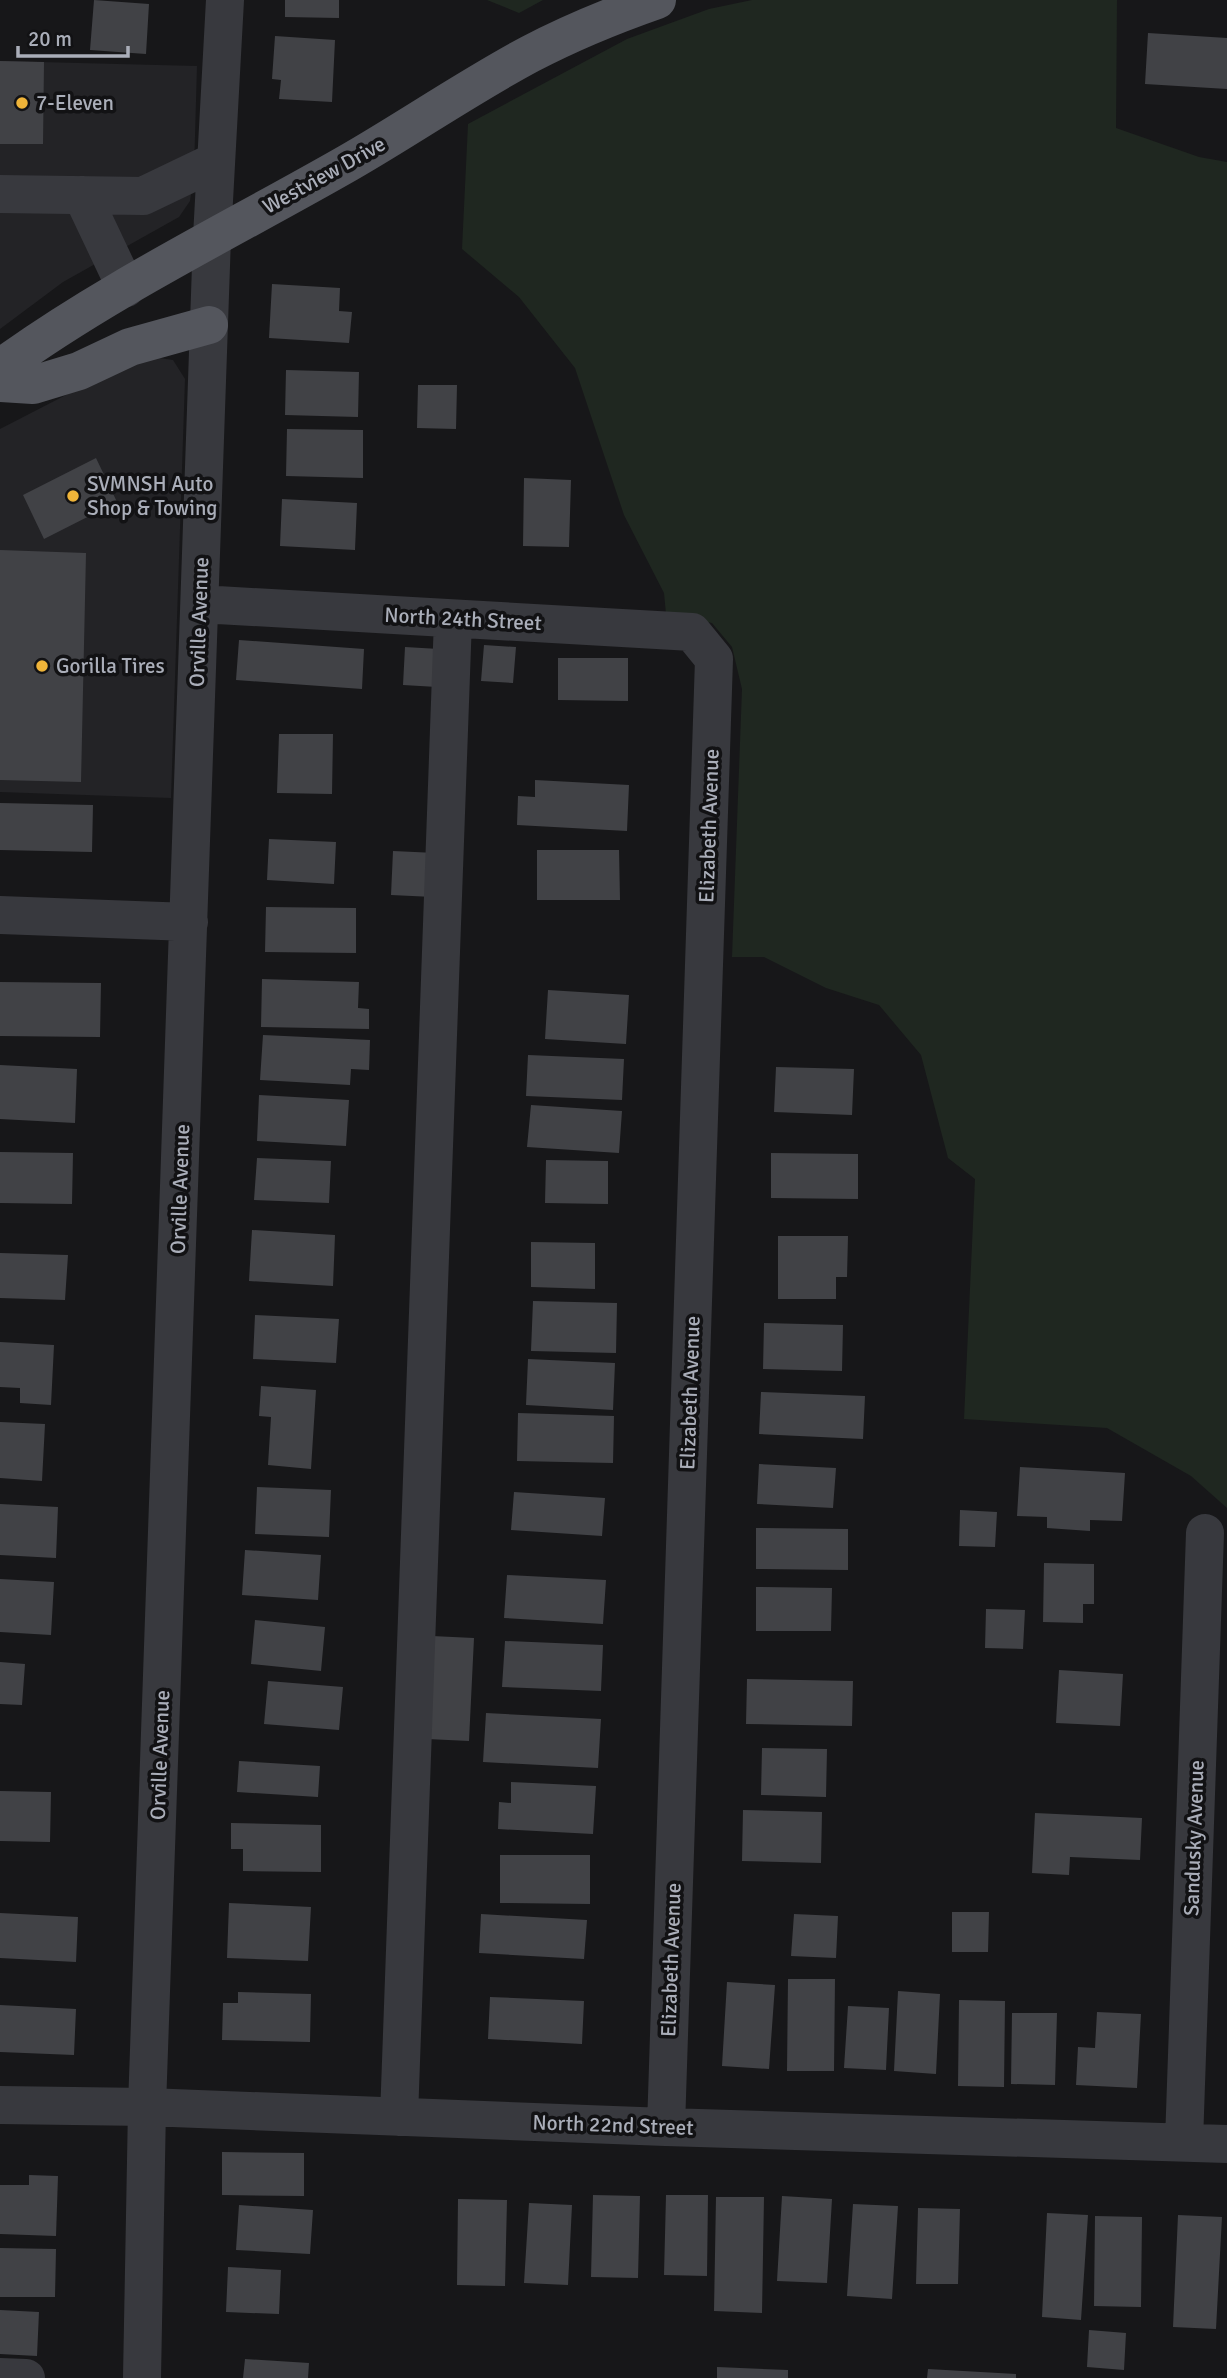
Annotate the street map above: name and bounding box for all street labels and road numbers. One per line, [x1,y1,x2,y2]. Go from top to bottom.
street label: Westview Drive [258,131,390,219]
street label: Orville Avenue [184,557,214,687]
street label: North 24th Street [384,602,542,636]
street label: Elizabeth Avenue [693,748,725,904]
street label: Orville Avenue [165,1124,195,1254]
street label: Elizabeth Avenue [674,1315,706,1471]
street label: Orville Avenue [145,1690,175,1820]
street label: Sandusky Avenue [1178,1759,1210,1917]
street label: Elizabeth Avenue [655,1882,687,2038]
street label: North 22nd Street [532,2109,694,2141]

